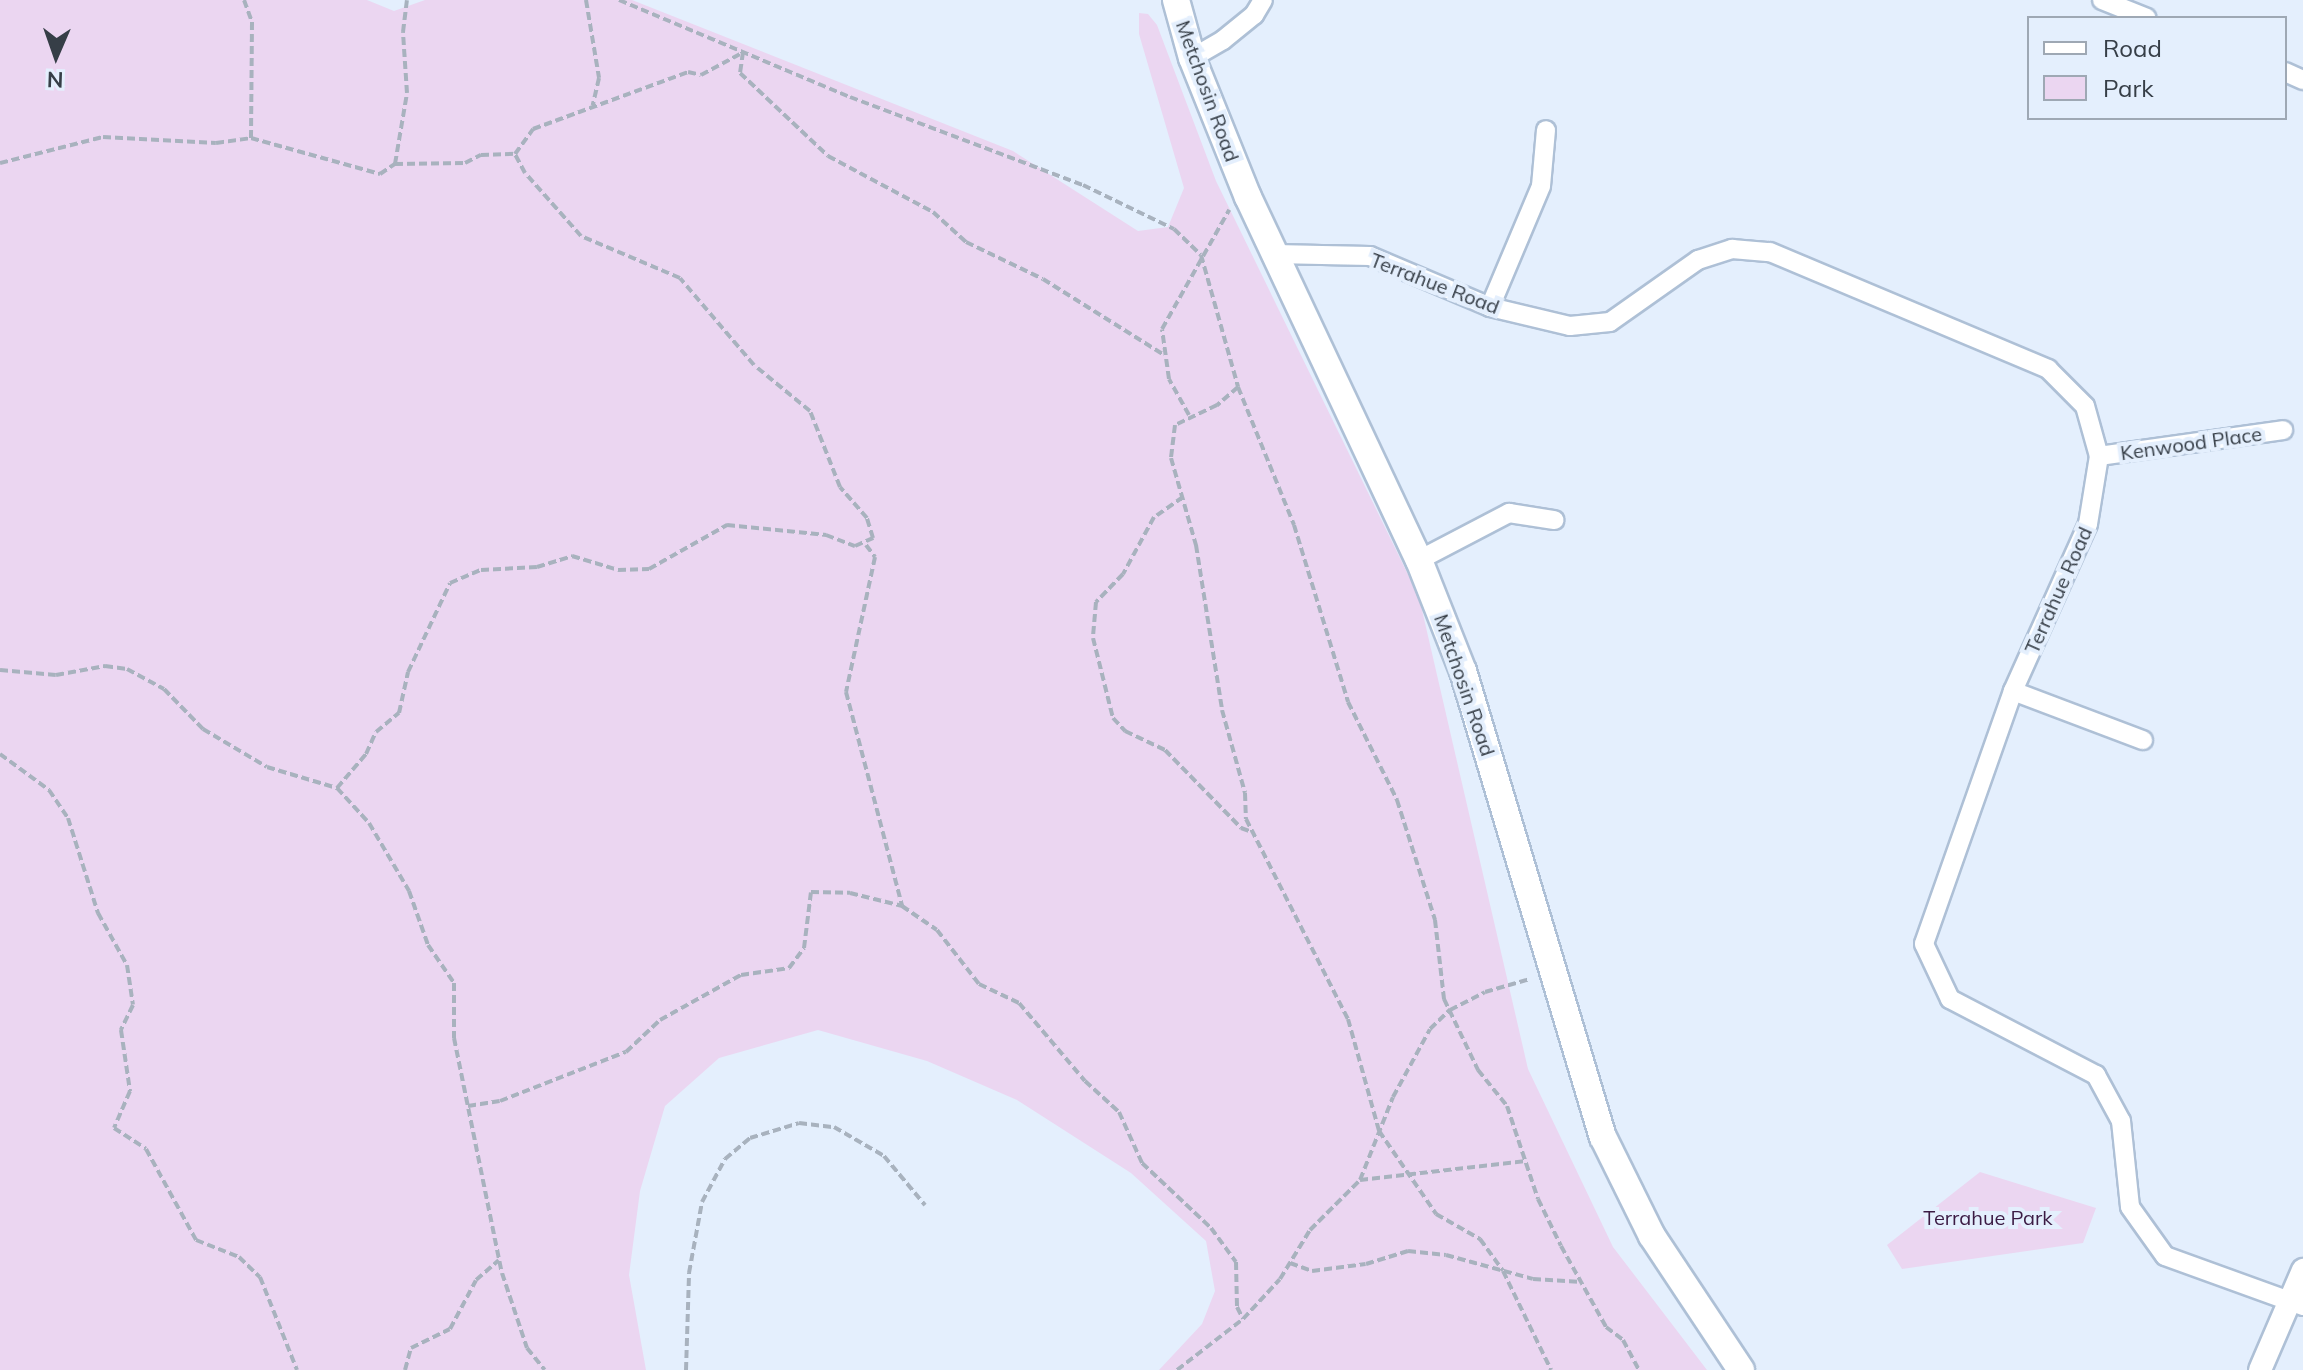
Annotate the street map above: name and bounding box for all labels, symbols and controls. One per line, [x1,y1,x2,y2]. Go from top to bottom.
north arrow [16,16,96,96]
legend [2027,16,2287,120]
street label: Metchosin Road [1171,17,1245,165]
text: Road [2103,33,2162,63]
text: N [46,66,64,94]
text: Park [2103,73,2154,103]
street label: Terrahue Road [1367,247,1503,319]
street label: Kenwood Place [2119,421,2263,465]
street label: Terrahue Road [2019,523,2097,657]
street label: Metchosin Road [1429,611,1501,759]
park label: Terrahue Park [1923,1205,2053,1229]

